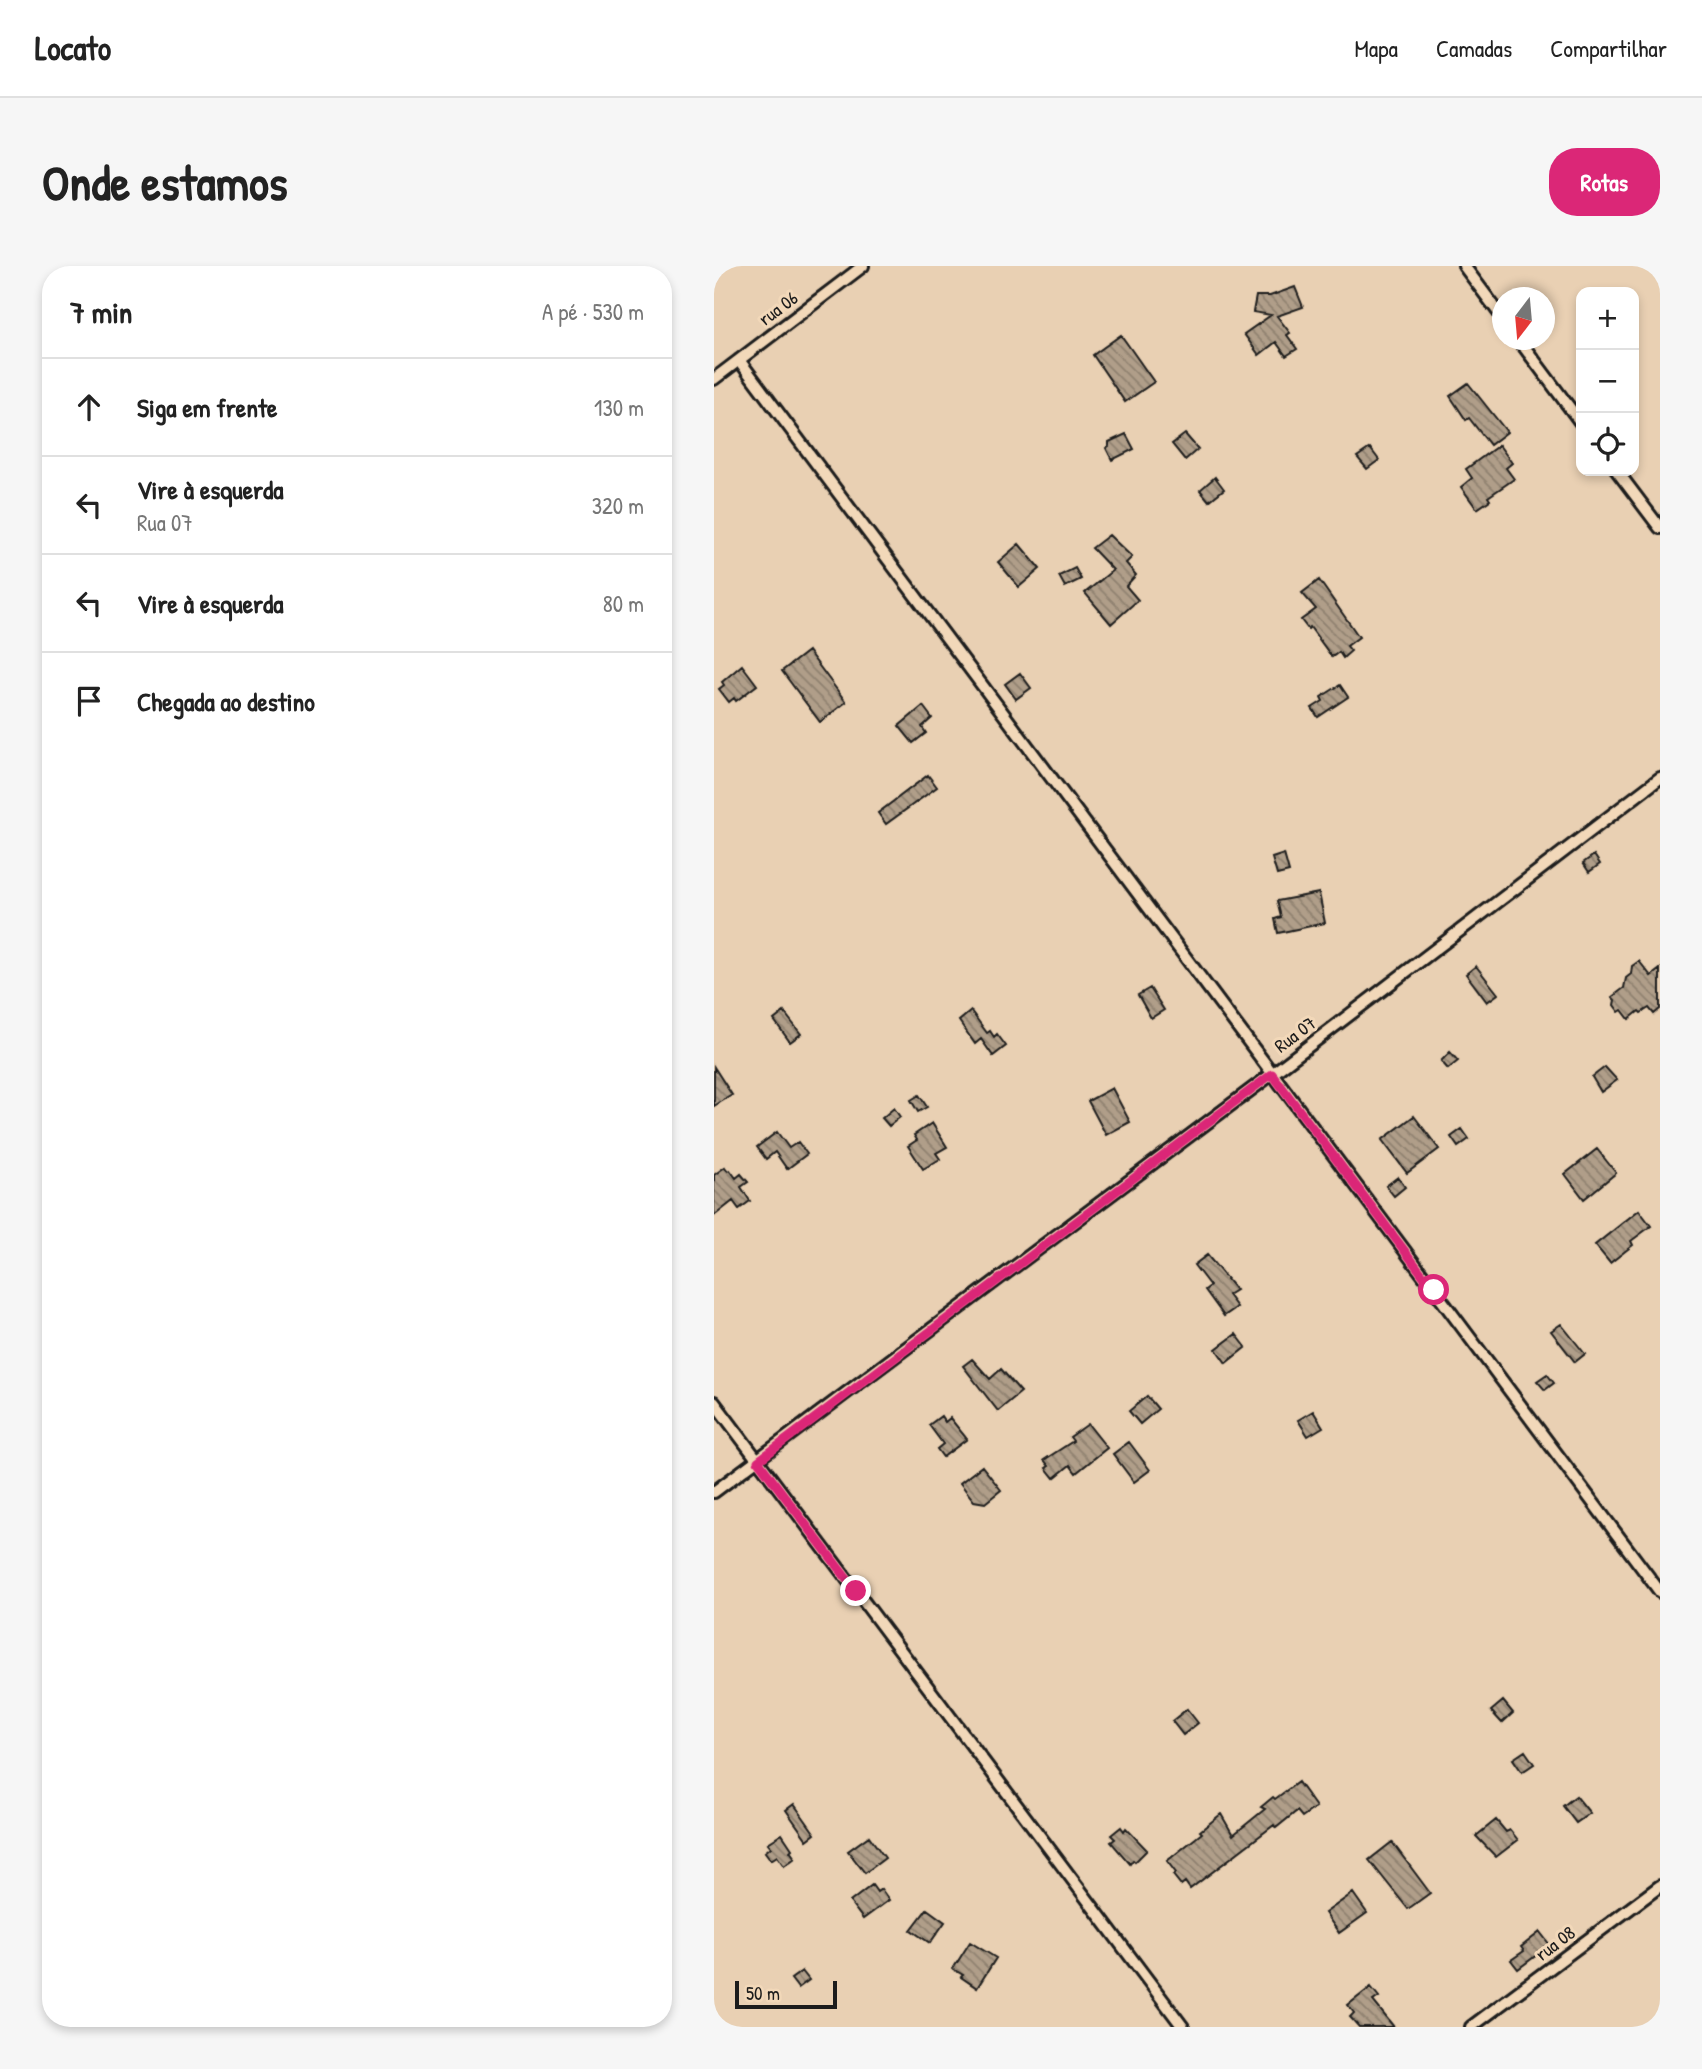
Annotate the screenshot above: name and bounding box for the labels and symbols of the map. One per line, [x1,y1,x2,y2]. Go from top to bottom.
street label: rua 06 [753,285,803,331]
north arrow [1492,287,1555,350]
street label: Rua 07 [1269,1010,1321,1058]
route start [1418,1274,1449,1305]
route end [840,1575,871,1606]
street label: rua 08 [1530,1920,1580,1966]
scale bar [735,1978,836,2010]

